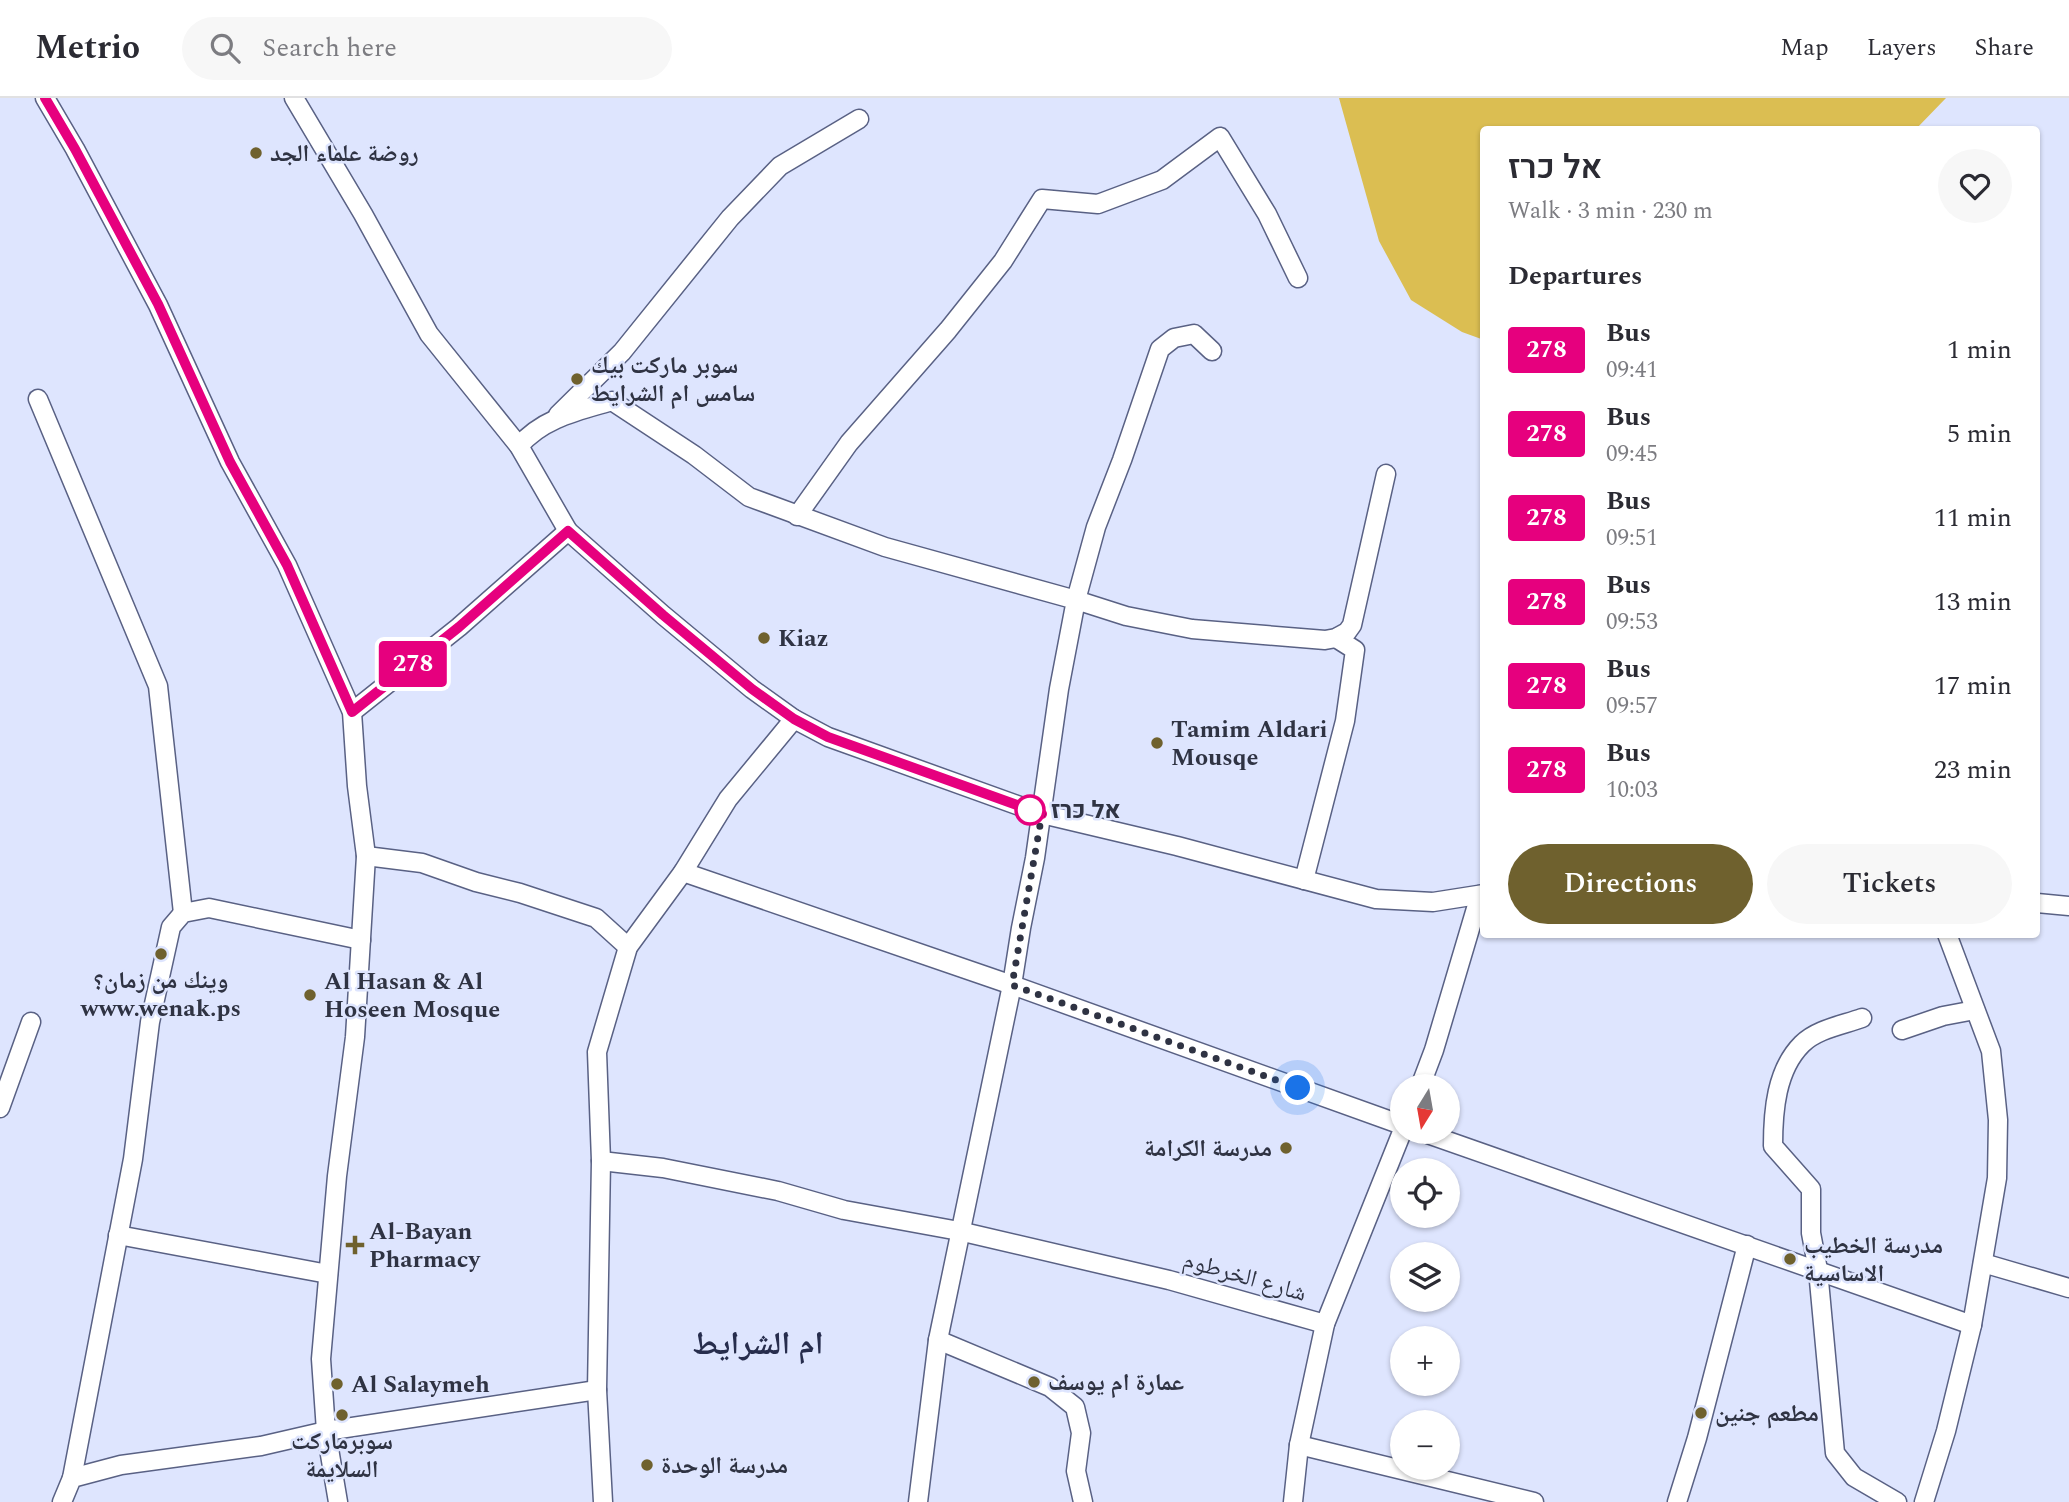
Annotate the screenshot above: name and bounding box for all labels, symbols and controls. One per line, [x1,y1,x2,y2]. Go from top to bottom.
search box [182,17,672,80]
text: Metrio [35,23,140,73]
text: Search here [262,28,397,68]
icon: search [206,29,244,67]
text: Map [1780,30,1829,66]
text: Layers [1867,30,1937,66]
text: Share [1975,30,2034,66]
place label: روضة علماء الجد [270,136,419,172]
text: אל כרז [1508,143,1602,193]
marker: روضة علماء الجد [248,145,264,161]
button: heart [1938,149,2012,223]
text: Walk · 3 min · 230 m [1508,194,1713,229]
text: Departures [1508,256,1642,296]
text: Bus [1606,313,1651,353]
text: 1 min [1947,330,2012,370]
text: 278 [1526,332,1567,368]
place label: سوبر ماركت بيك سامس ام الشرايط [591,348,755,412]
text: 09:41 [1606,353,1658,388]
marker: سوبر ماركت بيك سامس ام الشرايط [569,371,585,387]
text: Bus [1606,397,1651,437]
text: 5 min [1947,414,2012,454]
text: 278 [1526,416,1567,452]
text: 09:45 [1606,437,1658,472]
text: Bus [1606,481,1651,521]
text: 11 min [1934,498,2012,538]
text: 278 [1526,500,1567,536]
text: 09:51 [1606,521,1658,556]
text: Bus [1606,565,1651,605]
text: 13 min [1934,582,2012,622]
text: 278 [1526,584,1567,620]
text: 09:53 [1606,605,1658,640]
place label: Kiaz [778,621,829,657]
marker: Kiaz [756,630,772,646]
line badge: 278 [373,641,453,687]
text: 278 [393,646,433,682]
text: Bus [1606,649,1651,689]
text: 17 min [1934,666,2012,706]
text: 278 [1526,668,1567,704]
text: 09:57 [1606,689,1658,724]
place label: Tamim Aldari Mousqe [1171,712,1328,776]
text: Bus [1606,733,1651,773]
marker: Tamim Aldari Mousqe [1149,735,1165,751]
text: 23 min [1934,750,2012,790]
text: 278 [1526,752,1567,788]
text: 10:03 [1606,773,1658,808]
place label: אל כרז [1051,793,1120,829]
marker: אל כרז [1015,795,1045,825]
button: Directions [1508,844,1753,924]
button: Tickets [1767,844,2012,924]
marker: وينك من زمان؟ www.wenak.ps [153,946,169,962]
place label: وينك من زمان؟ www.wenak.ps [80,963,241,1027]
place label: Al Hasan & Al Hoseen Mosque [324,964,500,1028]
marker: Al Hasan & Al Hoseen Mosque [302,987,318,1003]
your location [1280,1070,1315,1105]
north arrow [1390,1074,1460,1144]
map controls [1390,1074,1460,1480]
place label: مدرسة الكرامة [1144,1131,1272,1167]
marker: مدرسة الكرامة [1278,1140,1294,1156]
button: locate [1390,1158,1460,1228]
place label: Al-Bayan Pharmacy [369,1214,482,1278]
place label: مدرسة الخطيب الاساسية [1804,1228,1943,1292]
marker: Al-Bayan Pharmacy [347,1237,363,1253]
street label: شارع الخرطوم [1179,1242,1311,1312]
button: layers [1390,1242,1460,1312]
marker: مدرسة الخطيب الاساسية [1782,1251,1798,1267]
district label: ام الشرايط [692,1320,824,1369]
button: + [1390,1326,1460,1396]
place label: عمارة ام يوسف [1048,1365,1184,1401]
place label: Al Salaymeh [351,1367,490,1403]
marker: عمارة ام يوسف [1026,1374,1042,1390]
marker: Al Salaymeh [329,1376,345,1392]
place label: مطعم جنين [1715,1396,1819,1432]
marker: مطعم جنين [1693,1405,1709,1421]
marker: سوبرماركت السلايمة [334,1407,350,1423]
button: − [1390,1410,1460,1480]
place label: سوبرماركت السلايمة [291,1424,393,1488]
place label: مدرسة الوحدة [661,1448,788,1484]
marker: مدرسة الوحدة [639,1457,655,1473]

